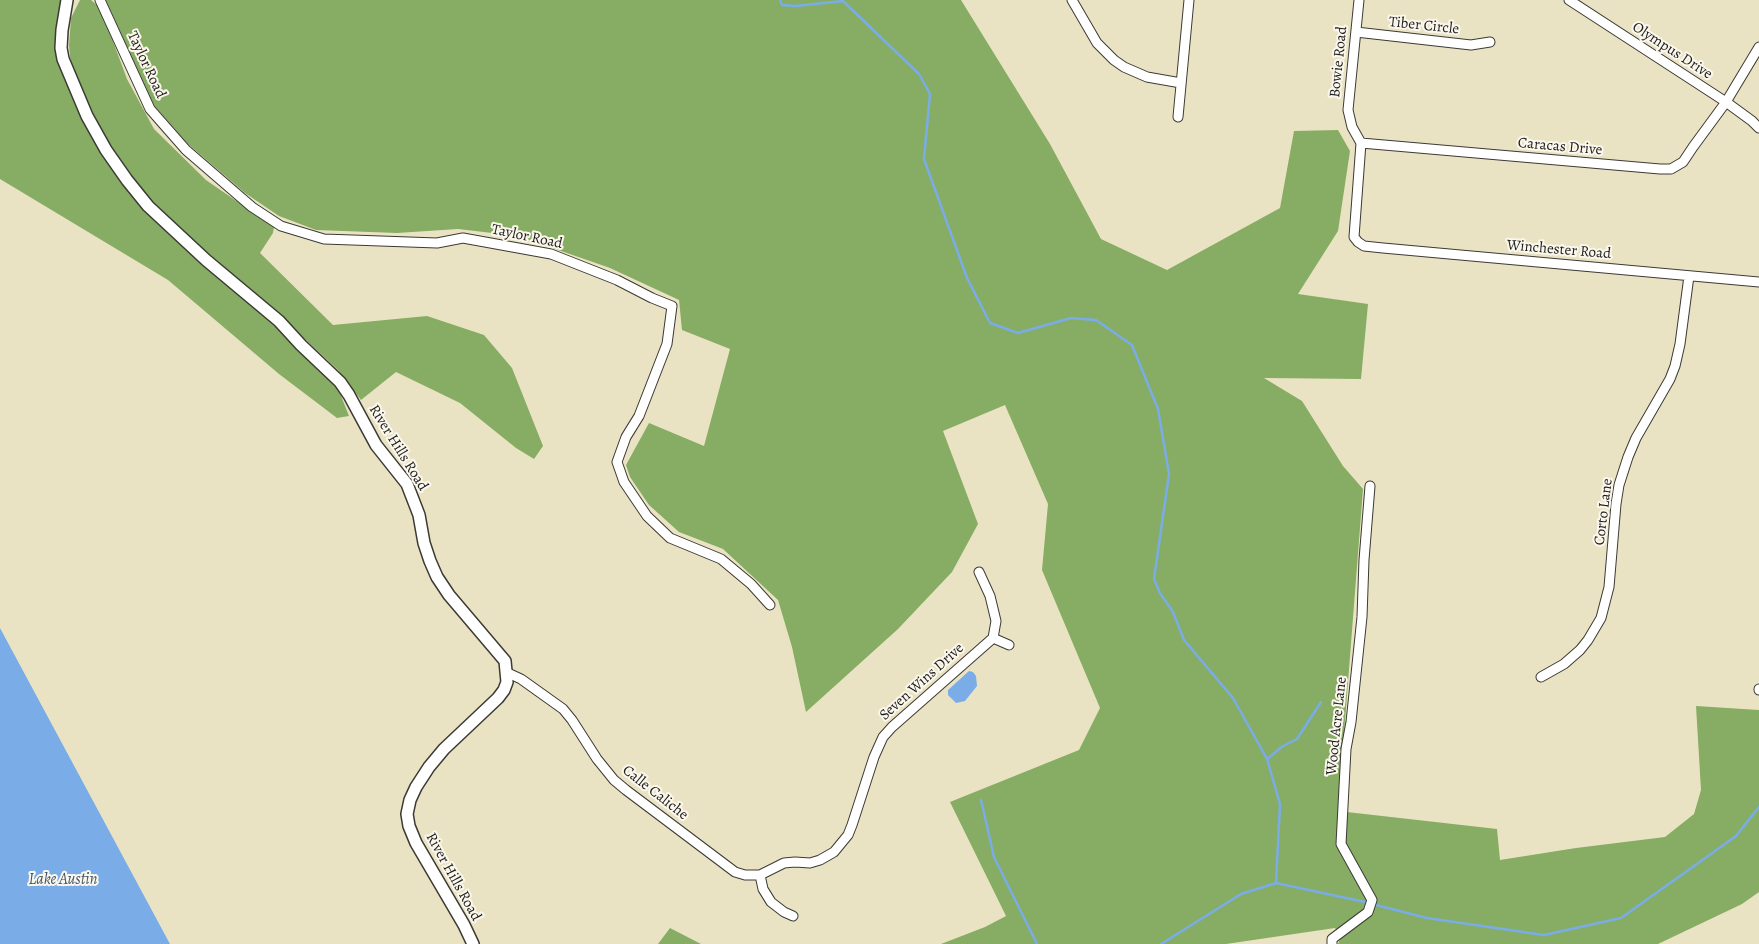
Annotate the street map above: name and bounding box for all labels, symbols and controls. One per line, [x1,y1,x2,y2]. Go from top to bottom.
street label: Tiber Circle [1388,13,1460,39]
street label: Olympus Drive [1629,18,1715,84]
street label: Bowie Road [1326,25,1352,99]
street label: Taylor Road [123,29,169,101]
street label: Caracas Drive [1517,134,1603,160]
street label: Taylor Road [490,221,564,253]
street label: Winchester Road [1506,236,1612,264]
street label: River Hills Road [364,402,432,494]
street label: Corto Lane [1591,478,1617,546]
street label: Seven Wins Drive [876,639,968,725]
street label: Wood Acre Lane [1323,676,1351,776]
street label: Calle Caliche [618,762,692,824]
street label: River Hills Road [421,830,485,924]
water label: Lake Austin [29,870,97,890]

